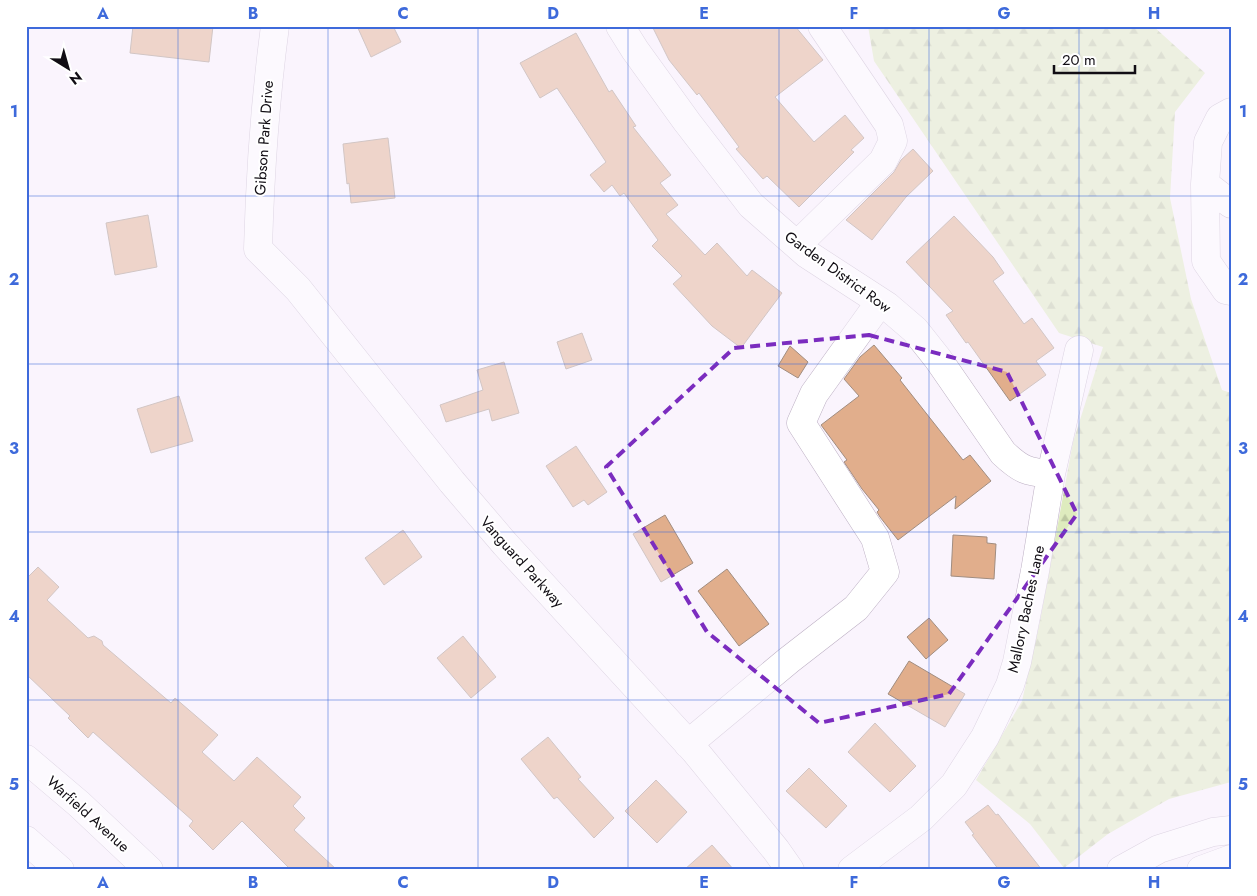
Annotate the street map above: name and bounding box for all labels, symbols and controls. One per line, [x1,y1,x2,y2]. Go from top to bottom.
text: A [96,2,109,25]
text: B [248,2,258,25]
text: C [397,2,409,25]
text: D [547,2,559,25]
text: E [699,2,709,25]
text: F [850,2,858,25]
text: G [997,2,1011,25]
text: H [1148,2,1160,25]
north arrow [42,42,92,92]
scale bar [1054,42,1136,74]
text: 20 m [1062,49,1096,71]
text: N [65,67,86,90]
street label: Gibson Park Drive [249,79,279,196]
text: 1 [10,100,18,123]
text: 1 [1239,100,1247,123]
street label: Garden District Row [780,226,897,319]
text: 2 [9,268,19,291]
text: 2 [1238,268,1248,291]
text: 3 [9,437,19,460]
text: 3 [1238,437,1248,460]
street label: Vanguard Parkway [475,511,569,613]
street label: Mallory Baches Lane [1002,543,1050,675]
text: 4 [8,605,20,628]
text: 4 [1237,605,1249,628]
street label: Warfield Avenue [42,771,135,857]
text: 5 [9,773,19,796]
text: 5 [1238,773,1248,796]
text: A [96,871,109,894]
text: B [248,871,258,894]
text: C [397,871,409,894]
text: D [547,871,559,894]
text: E [699,871,709,894]
text: F [850,871,858,894]
text: G [997,871,1011,894]
text: H [1148,871,1160,894]

